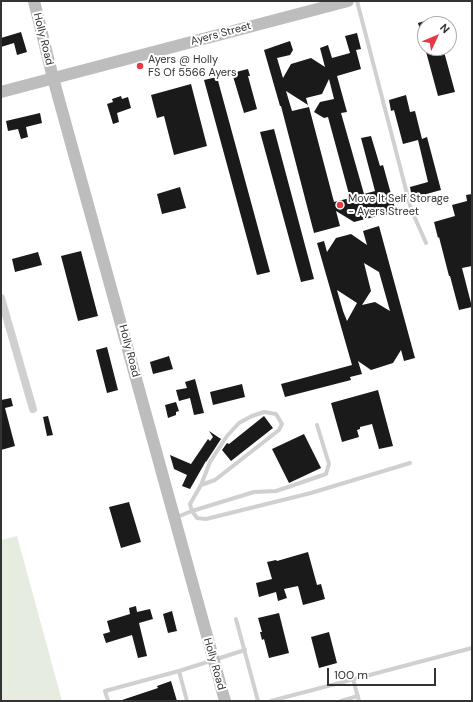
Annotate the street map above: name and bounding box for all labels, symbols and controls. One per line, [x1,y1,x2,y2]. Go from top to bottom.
street label: Holly Road [30,11,56,67]
north arrow [417,16,457,56]
street label: Ayers Street [189,20,253,48]
text: N [437,21,453,36]
place label: Ayers @ Holly FS Of 5566 Ayers [148,53,237,79]
marker: Ayers @ Holly FS Of 5566 Ayers [135,61,145,71]
place label: Move It Self Storage - Ayers Street [348,192,449,218]
marker: Move It Self Storage - Ayers Street [335,200,345,210]
street label: Holly Road [116,323,142,379]
street label: Holly Road [200,636,228,692]
scale bar [329,660,438,686]
text: 100 m [334,667,368,683]

